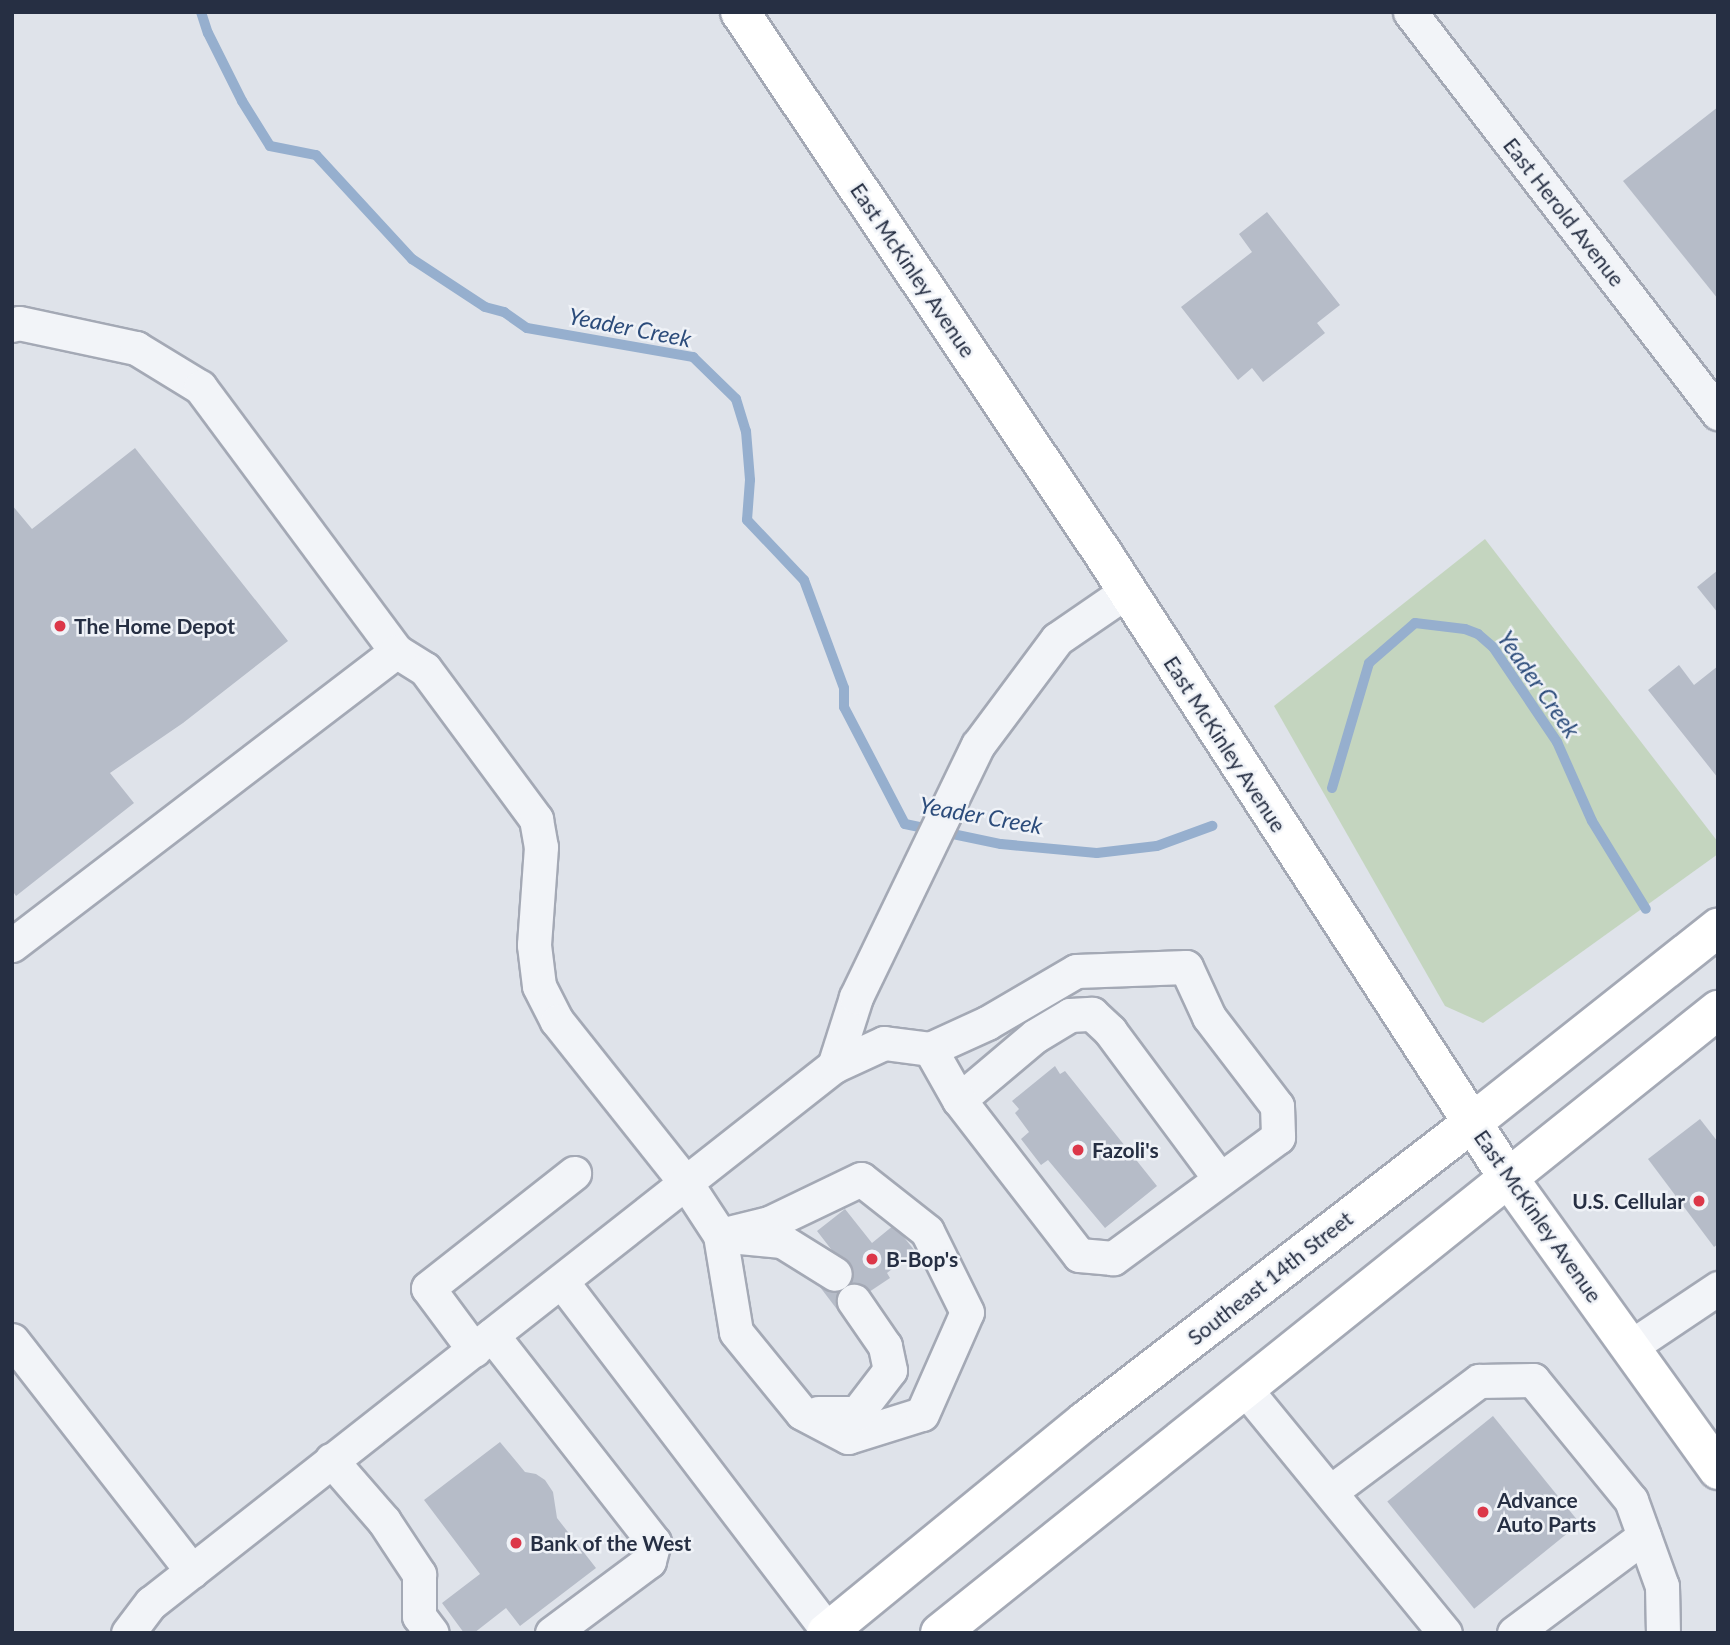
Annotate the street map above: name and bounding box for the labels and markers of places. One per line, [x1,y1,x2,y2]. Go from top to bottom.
place label: The Home Depot [74,613,235,639]
marker: The Home Depot [52,618,68,634]
place label: Fazoli's [1092,1137,1159,1163]
marker: Fazoli's [1070,1142,1086,1158]
place label: U.S. Cellular [1572,1188,1685,1214]
marker: U.S. Cellular [1691,1193,1707,1209]
place label: B-Bop's [886,1246,958,1272]
marker: B-Bop's [864,1251,880,1267]
place label: Advance Auto Parts [1497,1487,1596,1537]
marker: Advance Auto Parts [1475,1504,1491,1520]
place label: Bank of the West [530,1530,692,1556]
marker: Bank of the West [508,1535,524,1551]

